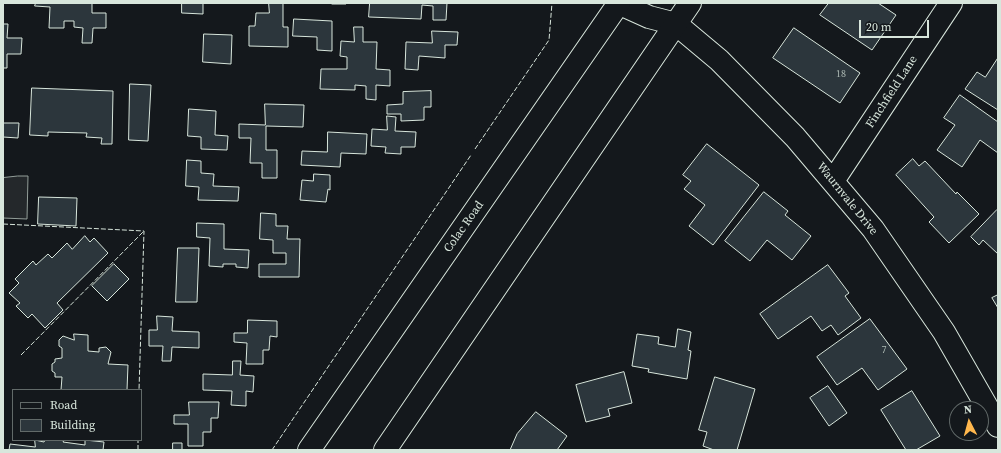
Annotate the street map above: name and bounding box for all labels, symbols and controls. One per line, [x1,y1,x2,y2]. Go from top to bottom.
scale bar [861,12,931,38]
text: 20 m [866,19,892,35]
street label: Finchfield Lane [863,53,921,131]
house number: 18 [836,68,846,80]
street label: Waurnvale Drive [813,160,881,238]
street label: Colac Road [441,199,487,255]
house number: 7 [882,344,886,356]
legend [12,389,142,441]
text: Road [50,397,77,413]
north arrow [949,401,989,441]
text: N [963,402,973,417]
text: Building [50,417,95,433]

